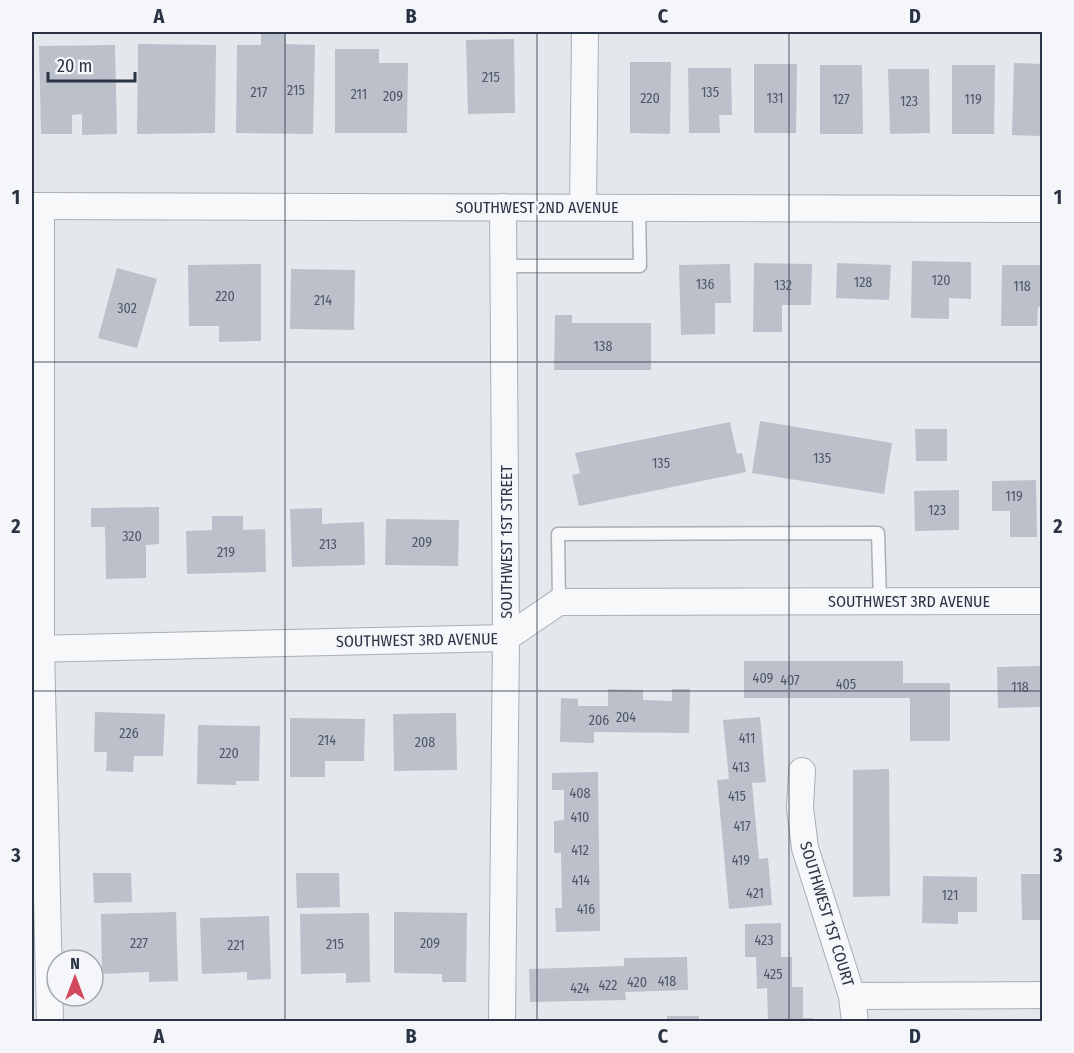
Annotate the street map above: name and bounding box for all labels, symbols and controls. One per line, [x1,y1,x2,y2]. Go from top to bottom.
text: A [153,4,166,28]
text: B [405,4,417,28]
text: C [658,4,669,28]
text: D [909,4,921,28]
scale bar [48,45,135,83]
text: 20 m [57,55,92,77]
house number: 215 [482,69,500,86]
house number: 215 [287,82,305,99]
house number: 217 [251,84,268,101]
house number: 135 [701,84,719,101]
house number: 211 [351,86,367,103]
house number: 209 [383,88,403,105]
house number: 220 [640,90,660,107]
house number: 131 [767,90,783,107]
house number: 127 [832,91,850,108]
house number: 119 [964,91,982,108]
house number: 123 [900,93,918,110]
text: 1 [12,185,20,209]
text: 1 [1054,185,1062,209]
street label: SOUTHWEST 2ND AVENUE [456,198,618,217]
house number: 120 [932,272,950,289]
house number: 128 [854,274,872,291]
house number: 136 [696,276,714,293]
house number: 132 [774,277,792,294]
house number: 118 [1013,278,1031,295]
house number: 220 [215,288,235,305]
house number: 214 [314,292,332,309]
house number: 302 [117,300,137,317]
house number: 138 [594,338,612,355]
house number: 135 [813,450,831,467]
house number: 135 [652,455,670,472]
street label: SOUTHWEST 1ST STREET [497,465,516,619]
house number: 119 [1005,488,1023,505]
house number: 123 [928,502,946,519]
text: 2 [10,514,21,538]
text: 2 [1052,514,1063,538]
house number: 320 [122,528,142,545]
house number: 209 [412,534,432,551]
house number: 213 [319,536,337,553]
house number: 219 [217,544,235,561]
street label: SOUTHWEST 3RD AVENUE [828,592,990,611]
street label: SOUTHWEST 3RD AVENUE [336,629,498,651]
house number: 409 [753,670,774,687]
house number: 407 [780,672,800,689]
house number: 405 [836,676,856,693]
house number: 118 [1011,679,1029,696]
house number: 204 [616,709,636,726]
house number: 206 [589,712,609,729]
house number: 226 [119,725,139,742]
house number: 411 [739,730,755,747]
house number: 214 [318,732,336,749]
house number: 208 [415,734,435,751]
house number: 220 [219,745,239,762]
house number: 413 [732,759,750,776]
house number: 408 [569,785,591,802]
house number: 415 [728,788,746,805]
house number: 410 [571,809,589,826]
house number: 417 [733,818,751,835]
street label: SOUTHWEST 1ST COURT [796,839,858,989]
house number: 412 [571,842,589,859]
text: 3 [10,843,21,867]
text: 3 [1052,843,1063,867]
house number: 419 [732,852,750,869]
house number: 414 [572,872,590,889]
house number: 421 [746,885,764,902]
house number: 121 [942,887,958,904]
house number: 416 [577,901,595,918]
house number: 423 [754,932,774,949]
house number: 227 [130,935,148,952]
house number: 209 [420,935,440,952]
house number: 215 [326,936,344,953]
house number: 221 [227,937,245,954]
north arrow [45,948,105,1008]
text: N [70,954,80,973]
house number: 425 [763,966,783,983]
house number: 418 [658,973,676,990]
house number: 420 [627,974,647,991]
house number: 422 [599,977,617,994]
house number: 424 [570,980,590,997]
text: A [153,1024,166,1048]
text: B [405,1024,417,1048]
text: C [658,1024,669,1048]
text: D [909,1024,921,1048]

